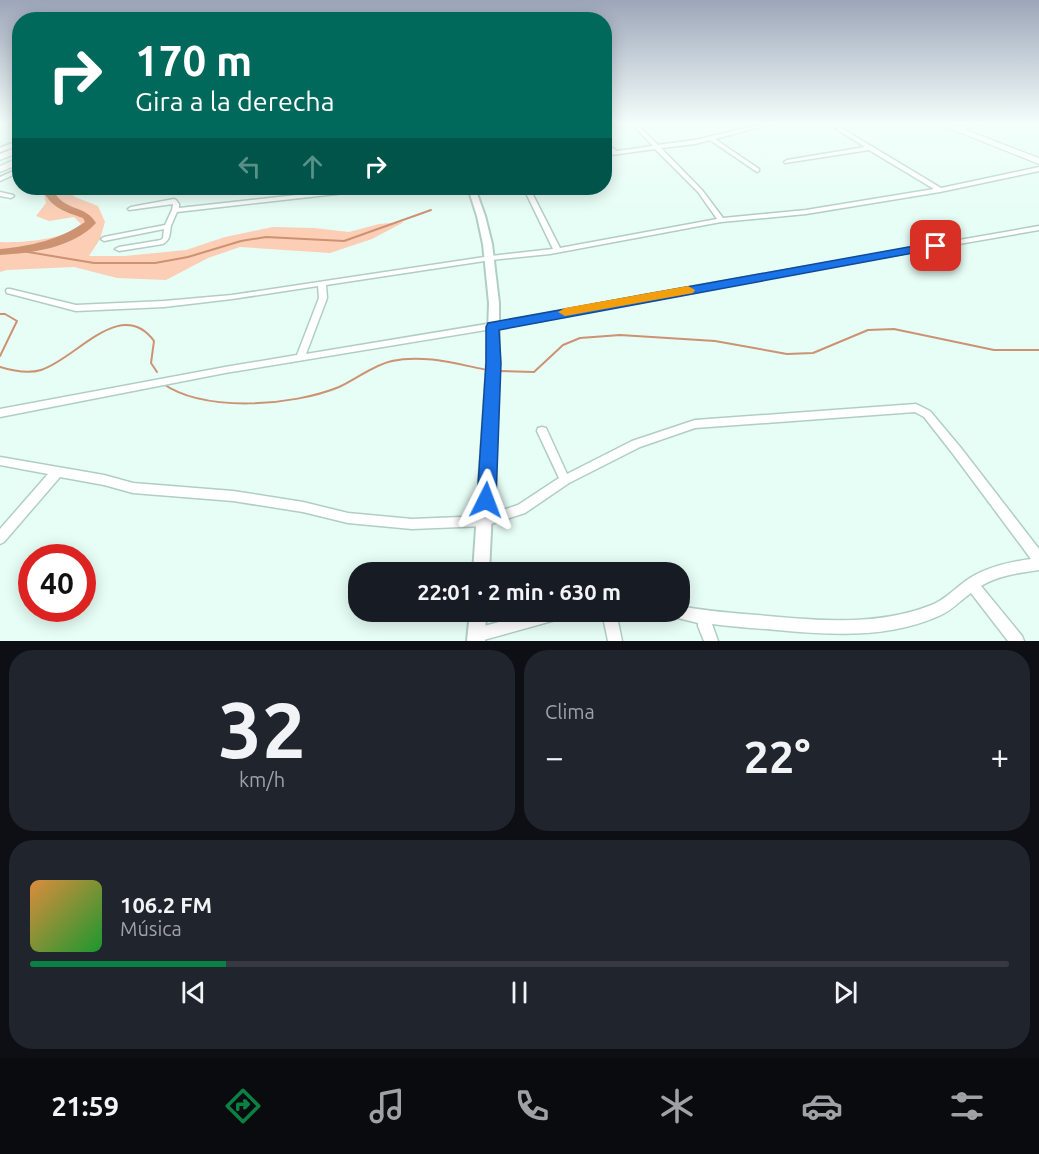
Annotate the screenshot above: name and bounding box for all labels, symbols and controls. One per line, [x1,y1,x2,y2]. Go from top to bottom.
icon: right [36,36,114,114]
text: 170 m [135,37,252,84]
text: Gira a la derecha [135,86,335,116]
icon: left [233,150,266,183]
icon: ahead [296,150,329,183]
icon: right [359,150,392,183]
pin [910,220,961,271]
icon: arrive [919,229,952,262]
position arrow [454,468,518,532]
speed limit sign: 40 [18,544,96,622]
text: 22:01 · 2 min · 630 m [417,579,621,604]
text: 32 [218,685,306,773]
text: Clima [545,700,595,723]
text: 22° [744,731,810,782]
text: − [545,738,564,775]
text: + [990,738,1009,775]
text: km/h [239,768,285,791]
text: 106.2 FM [120,892,212,917]
text: Música [120,917,182,940]
icon: previous [177,976,210,1009]
icon: pause [503,976,536,1009]
icon: next [829,976,862,1009]
icon: directions [222,1085,264,1127]
icon: music [366,1085,408,1127]
icon: phone [511,1085,553,1127]
icon: climate [656,1085,698,1127]
icon: car [801,1085,843,1127]
icon: filters [946,1085,988,1127]
text: 21:59 [51,1091,119,1121]

